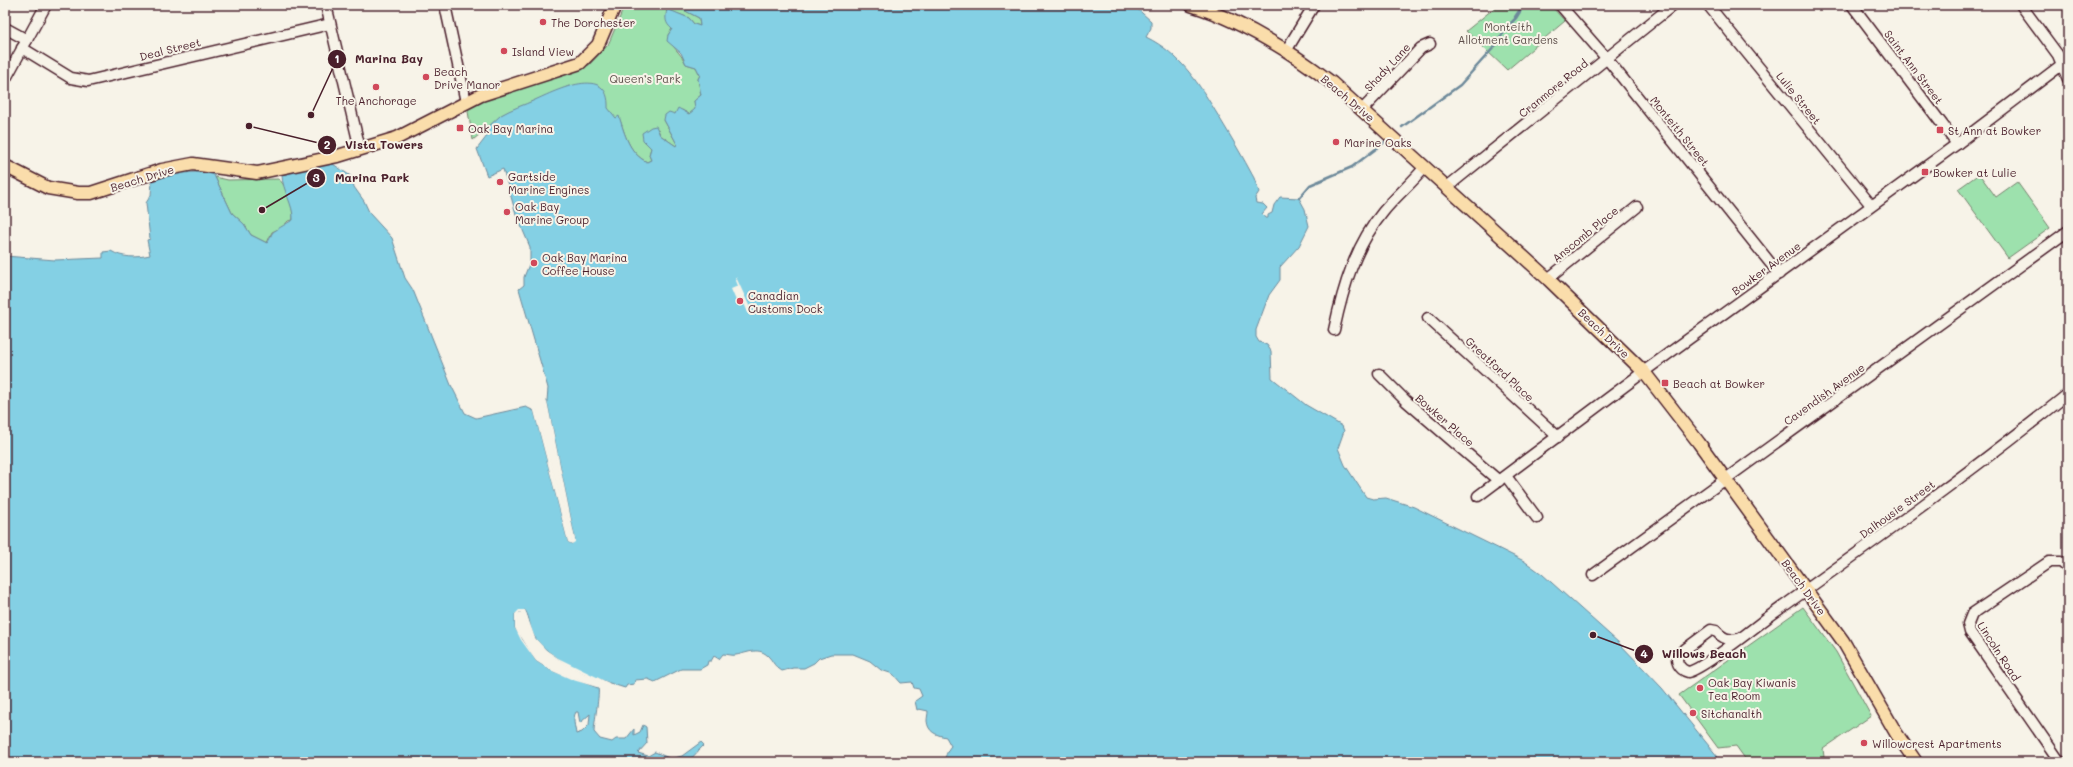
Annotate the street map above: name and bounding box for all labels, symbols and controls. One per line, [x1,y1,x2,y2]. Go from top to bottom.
place label: The Dorchester [551,15,635,30]
marker: The Dorchester [538,17,548,27]
park label: Monteith Allotment Gardens [1458,19,1558,47]
street label: Saint Ann Street [1881,27,1947,107]
street label: Deal Street [138,34,202,64]
street label: Shady Lane [1361,39,1413,94]
place label: Island View [512,44,574,59]
marker: Island View [499,46,509,56]
callout: Marina Bay [327,47,431,71]
text: 1 [334,50,340,66]
text: Marina Bay [355,50,423,66]
street label: Cranmore Road [1515,55,1591,121]
place label: Beach Drive Manor [434,64,500,92]
street label: Lulie Street [1773,69,1825,127]
park label: Queen’s Park [609,71,681,86]
street label: Beach Drive [1318,71,1378,125]
marker: Beach Drive Manor [421,72,431,82]
marker: The Anchorage [371,82,381,92]
place label: The Anchorage [335,93,417,108]
street label: Monteith Street [1647,93,1713,169]
place label: Oak Bay Marina [468,121,553,136]
marker: Oak Bay Marina [455,123,465,133]
place label: St Ann at Bowker [1948,123,2041,138]
marker: St Ann at Bowker [1935,125,1945,135]
callout: Vista Towers [317,133,431,157]
place label: Marine Oaks [1344,135,1412,150]
text: 2 [324,136,331,152]
text: Vista Towers [345,136,423,152]
marker: Marine Oaks [1331,137,1341,147]
street label: Beach Drive [108,161,176,195]
place label: Bowker at Lulie [1933,165,2017,180]
callout: Marina Park [306,166,417,190]
marker: Bowker at Lulie [1920,167,1930,177]
text: 3 [312,169,320,185]
text: Marina Park [335,169,409,185]
place label: Gartside Marine Engines [508,169,589,197]
marker: Gartside Marine Engines [495,177,505,187]
place label: Oak Bay Marine Group [515,199,589,227]
street label: Anscomb Place [1549,203,1621,265]
marker: Oak Bay Marine Group [502,207,512,217]
street label: Bowker Avenue [1729,238,1804,298]
place label: Oak Bay Marina Coffee House [542,250,627,278]
marker: Oak Bay Marina Coffee House [529,258,539,268]
place label: Canadian Customs Dock [748,288,823,316]
marker: Canadian Customs Dock [735,296,745,306]
street label: Beach Drive [1575,305,1633,361]
street label: Greatford Place [1462,333,1538,405]
street label: Cavendish Avenue [1780,359,1868,429]
place label: Beach at Bowker [1673,376,1765,391]
marker: Beach at Bowker [1660,378,1670,388]
street label: Bowker Place [1412,390,1478,450]
street label: Dalhousie Street [1856,476,1938,542]
street label: Beach Drive [1779,556,1830,618]
street label: Lincoln Road [1974,618,2024,684]
callout: Willows Beach [1634,642,1755,666]
text: 4 [1640,645,1648,661]
text: Willows Beach [1662,645,1746,661]
place label: Oak Bay Kiwanis Tea Room [1708,675,1796,703]
marker: Oak Bay Kiwanis Tea Room [1695,683,1705,693]
place label: Sitchanalth [1701,706,1762,721]
marker: Sitchanalth [1688,708,1698,718]
place label: Willowcrest Apartments [1872,736,2002,751]
marker: Willowcrest Apartments [1859,738,1869,748]

